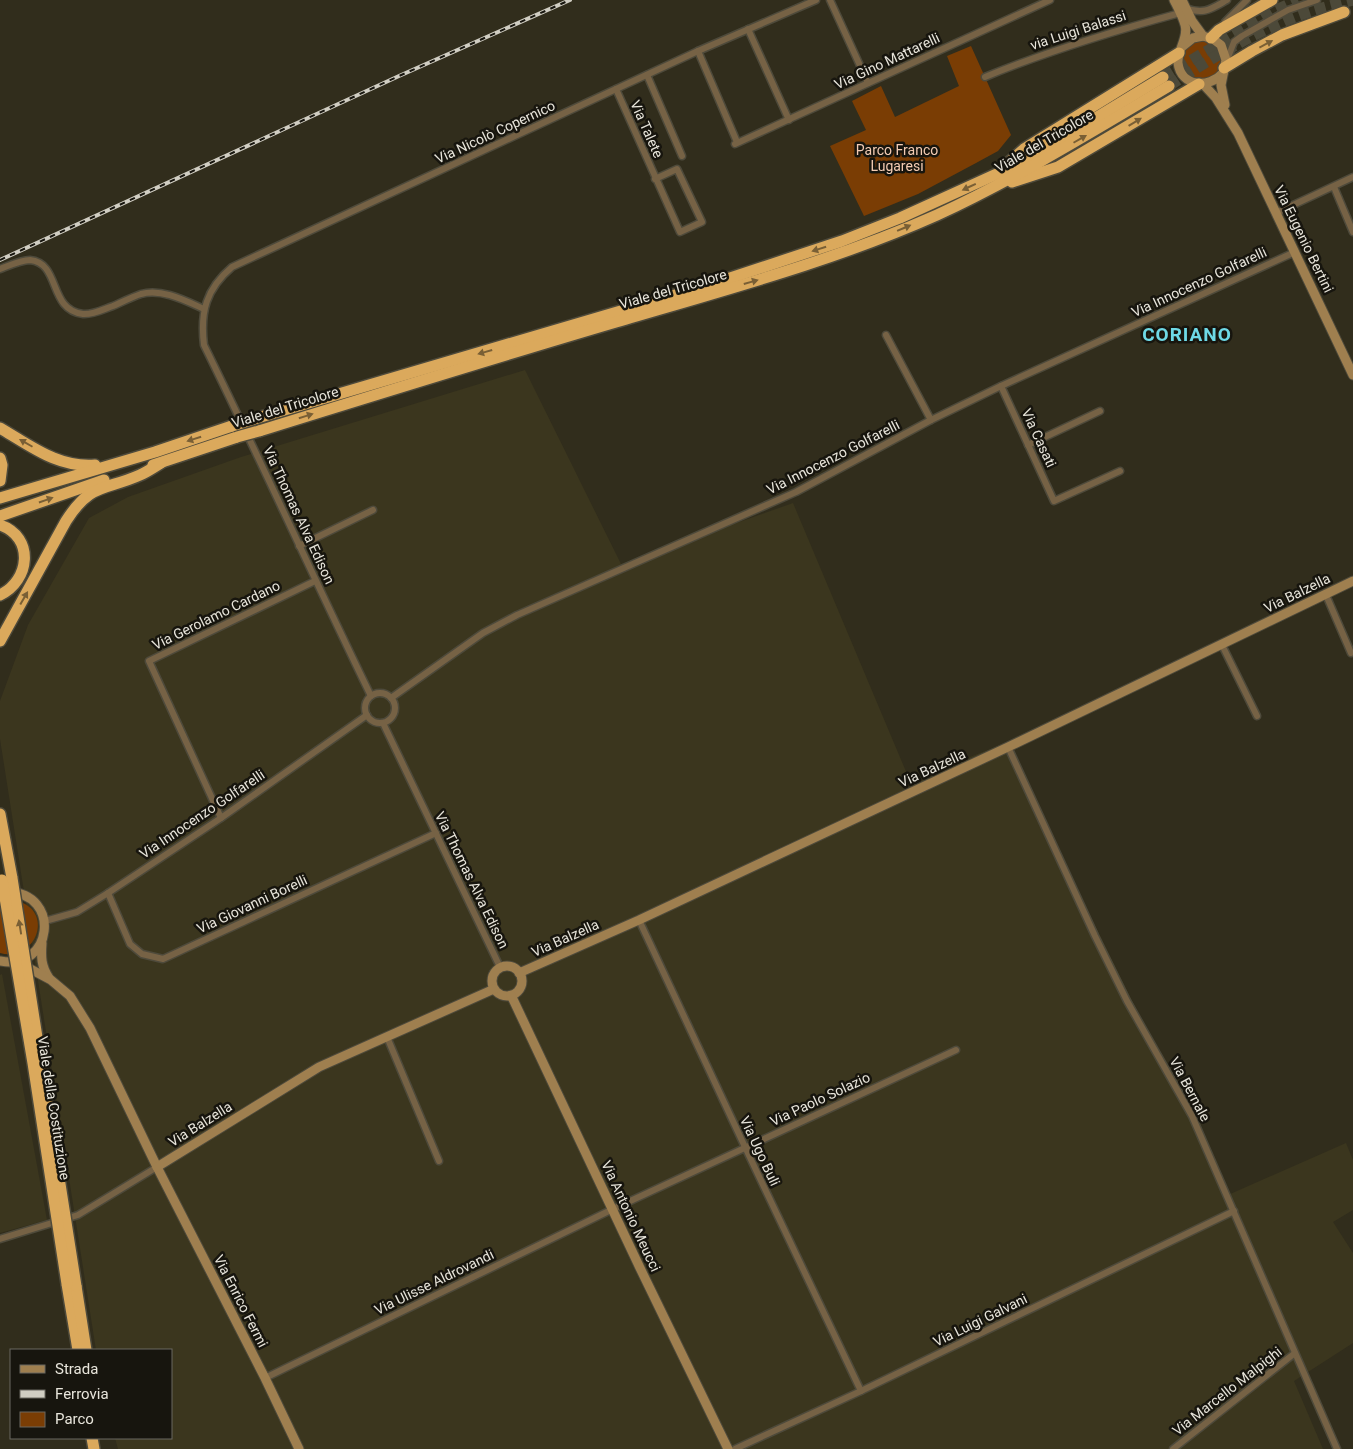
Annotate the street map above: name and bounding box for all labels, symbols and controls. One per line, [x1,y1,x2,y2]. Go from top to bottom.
street label: via Luigi Balassi [1028,7,1128,53]
street label: Via Gino Mattarelli [832,30,942,92]
one-way arrow [1259,40,1274,48]
street label: Via Nicolò Copernico [432,97,558,167]
street label: Via Talete [627,98,667,160]
street label: Viale del Tricolore [992,106,1096,176]
one-way arrow [1127,118,1142,126]
one-way arrow [1073,134,1086,143]
park label: Parco Franco Lugaresi [856,142,938,174]
one-way arrow [962,183,976,191]
street label: Via Eugenio Bertini [1271,183,1337,295]
one-way arrow [897,224,911,232]
street label: Via Innocenzo Golfarelli [1129,244,1269,320]
one-way arrow [811,246,826,253]
street label: Viale del Tricolore [617,266,729,312]
one-way arrow [743,278,758,286]
district label: CORIANO [1142,323,1232,346]
one-way arrow [477,348,492,356]
street label: Viale del Tricolore [230,383,340,431]
street label: Via Casati [1018,406,1060,470]
one-way arrow [298,412,313,420]
street label: Via Innocenzo Golfarelli [764,416,902,498]
one-way arrow [186,436,201,443]
one-way arrow [18,439,33,447]
street label: Via Thomas Alva Edison [260,444,338,586]
one-way arrow [39,495,54,503]
street label: Via Balzella [1261,570,1333,616]
street label: Via Gerolamo Cardano [149,577,283,653]
one-way arrow [20,591,28,606]
street label: Via Balzella [896,746,968,790]
street label: Via Innocenzo Golfarelli [137,766,267,862]
street label: Via Thomas Alva Edison [432,809,512,951]
street label: Via Giovanni Borelli [194,871,310,937]
street label: Via Balzella [529,916,601,960]
one-way arrow [15,919,23,935]
street label: Viale della Costituzione [35,1035,73,1181]
street label: Via Bernale [1166,1054,1214,1124]
street label: Via Paolo Solazio [768,1069,872,1129]
street label: Via Balzella [165,1098,235,1150]
street label: Via Ugo Buli [737,1114,783,1188]
street label: Via Antonio Meucci [598,1158,664,1274]
street label: Via Ulisse Aldrovandi [372,1246,496,1318]
street label: Via Enrico Fermi [211,1252,271,1350]
street label: Via Luigi Galvani [930,1290,1030,1350]
street label: Via Marcello Malpighi [1169,1343,1285,1439]
legend [10,1349,172,1439]
text: Strada [55,1360,98,1378]
text: Ferrovia [55,1385,109,1403]
text: Parco [55,1410,94,1428]

